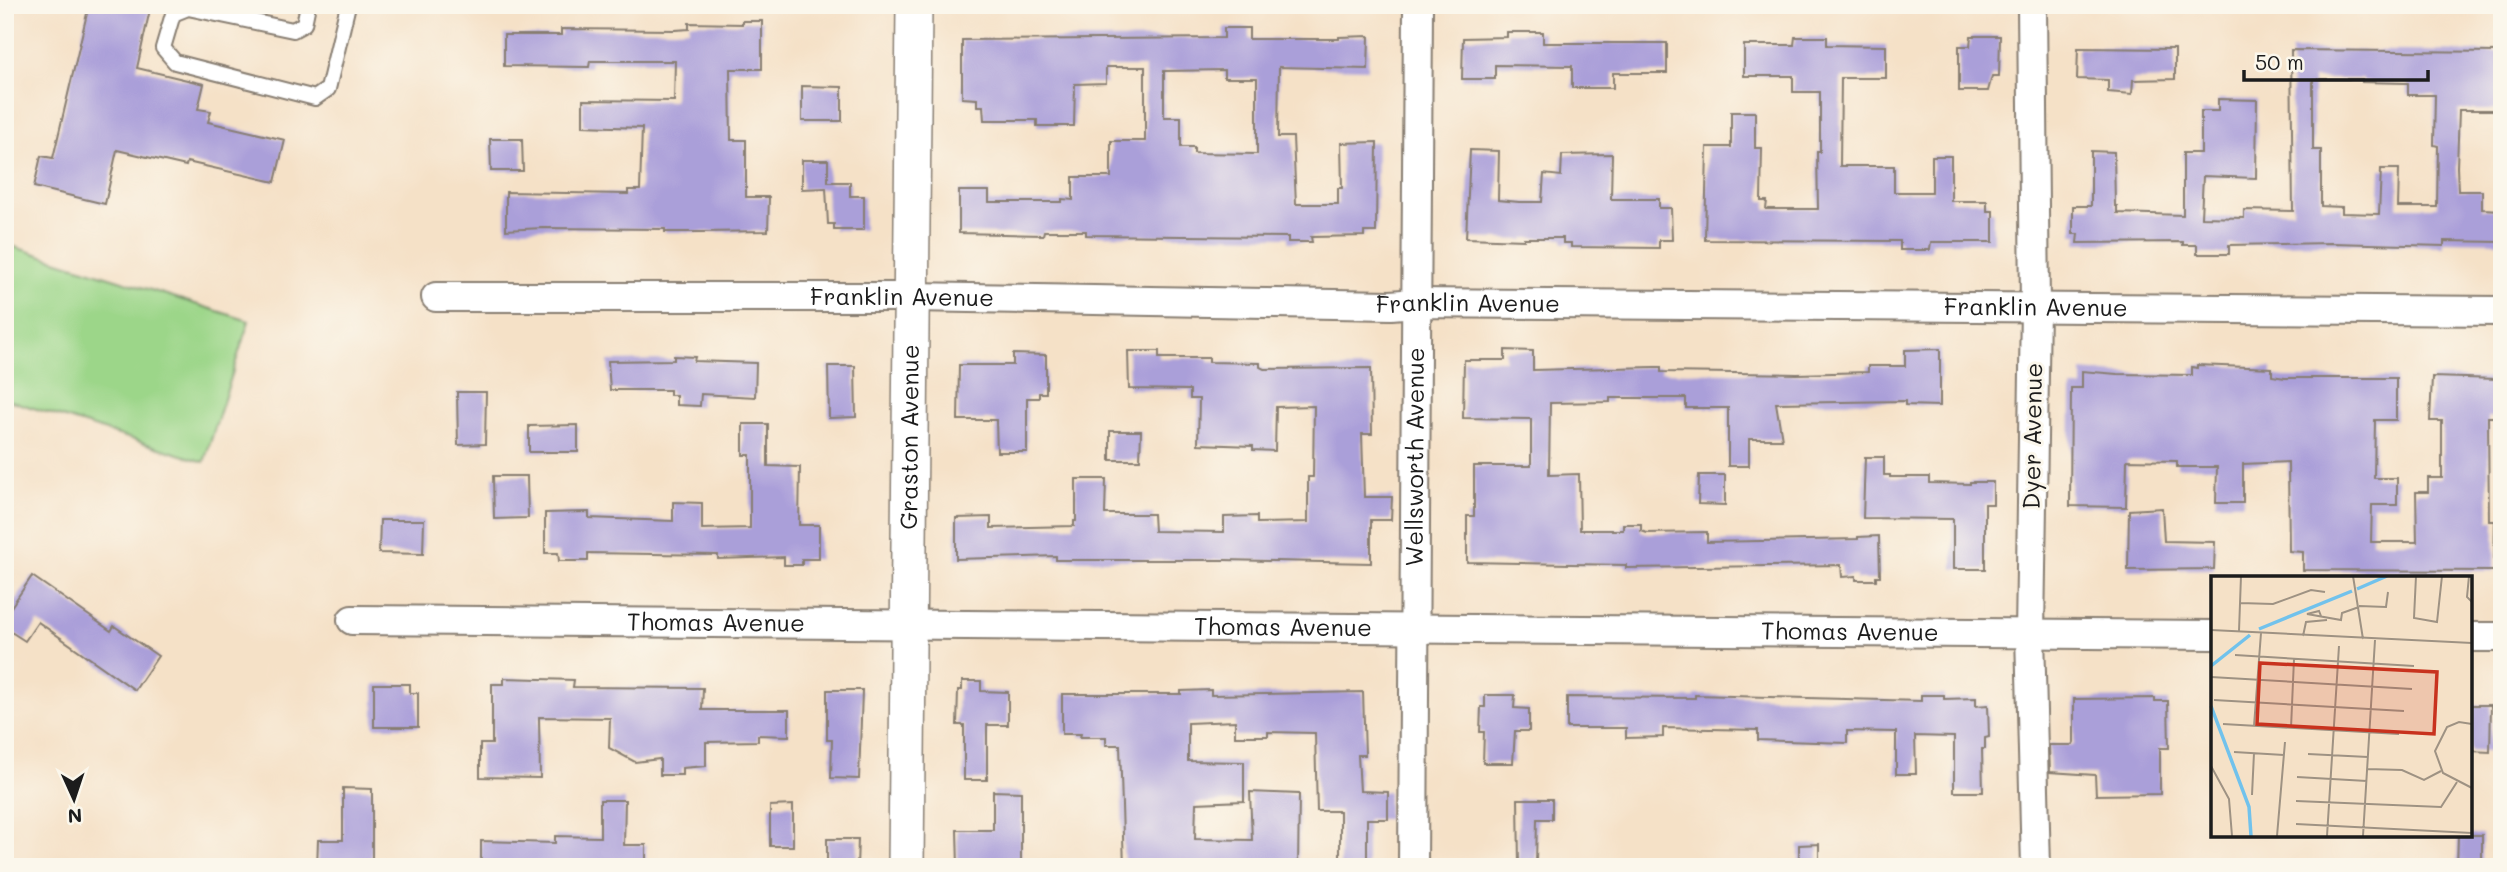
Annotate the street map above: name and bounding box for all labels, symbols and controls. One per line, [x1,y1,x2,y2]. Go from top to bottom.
scale bar [2244,38,2428,82]
text: 50 m [2255,48,2304,75]
street label: Franklin Avenue [810,280,994,312]
street label: Franklin Avenue [1376,286,1560,319]
street label: Franklin Avenue [1944,290,2128,322]
street label: Graston Avenue [892,344,925,530]
street label: Wellsworth Avenue [1398,347,1430,567]
street label: Dyer Avenue [2015,362,2048,510]
inset map [2211,576,2472,837]
street label: Thomas Avenue [627,605,805,638]
street label: Thomas Avenue [1194,610,1372,642]
street label: Thomas Avenue [1761,614,1939,647]
north arrow [38,764,108,834]
text: N [67,804,83,829]

